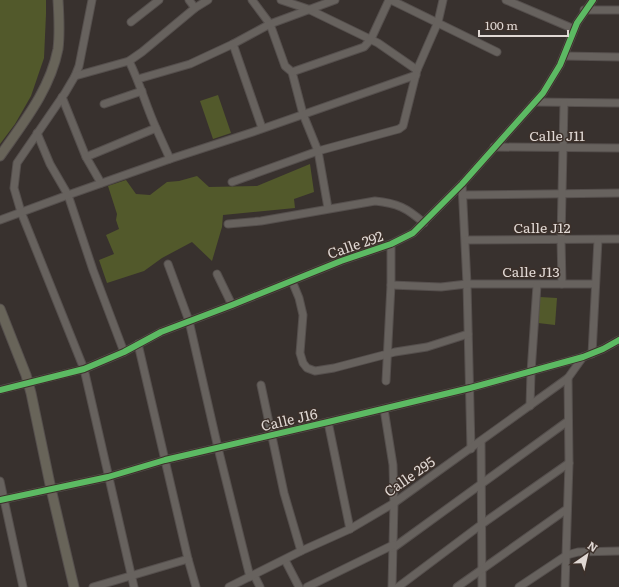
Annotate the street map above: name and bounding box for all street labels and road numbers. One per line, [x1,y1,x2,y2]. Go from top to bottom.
street label: Calle J11 [529,125,585,145]
street label: Calle J12 [513,217,571,237]
street label: Calle 292 [324,225,386,263]
street label: Calle J13 [502,261,560,281]
street label: Calle J16 [259,403,320,435]
street label: Calle 295 [379,451,439,501]

